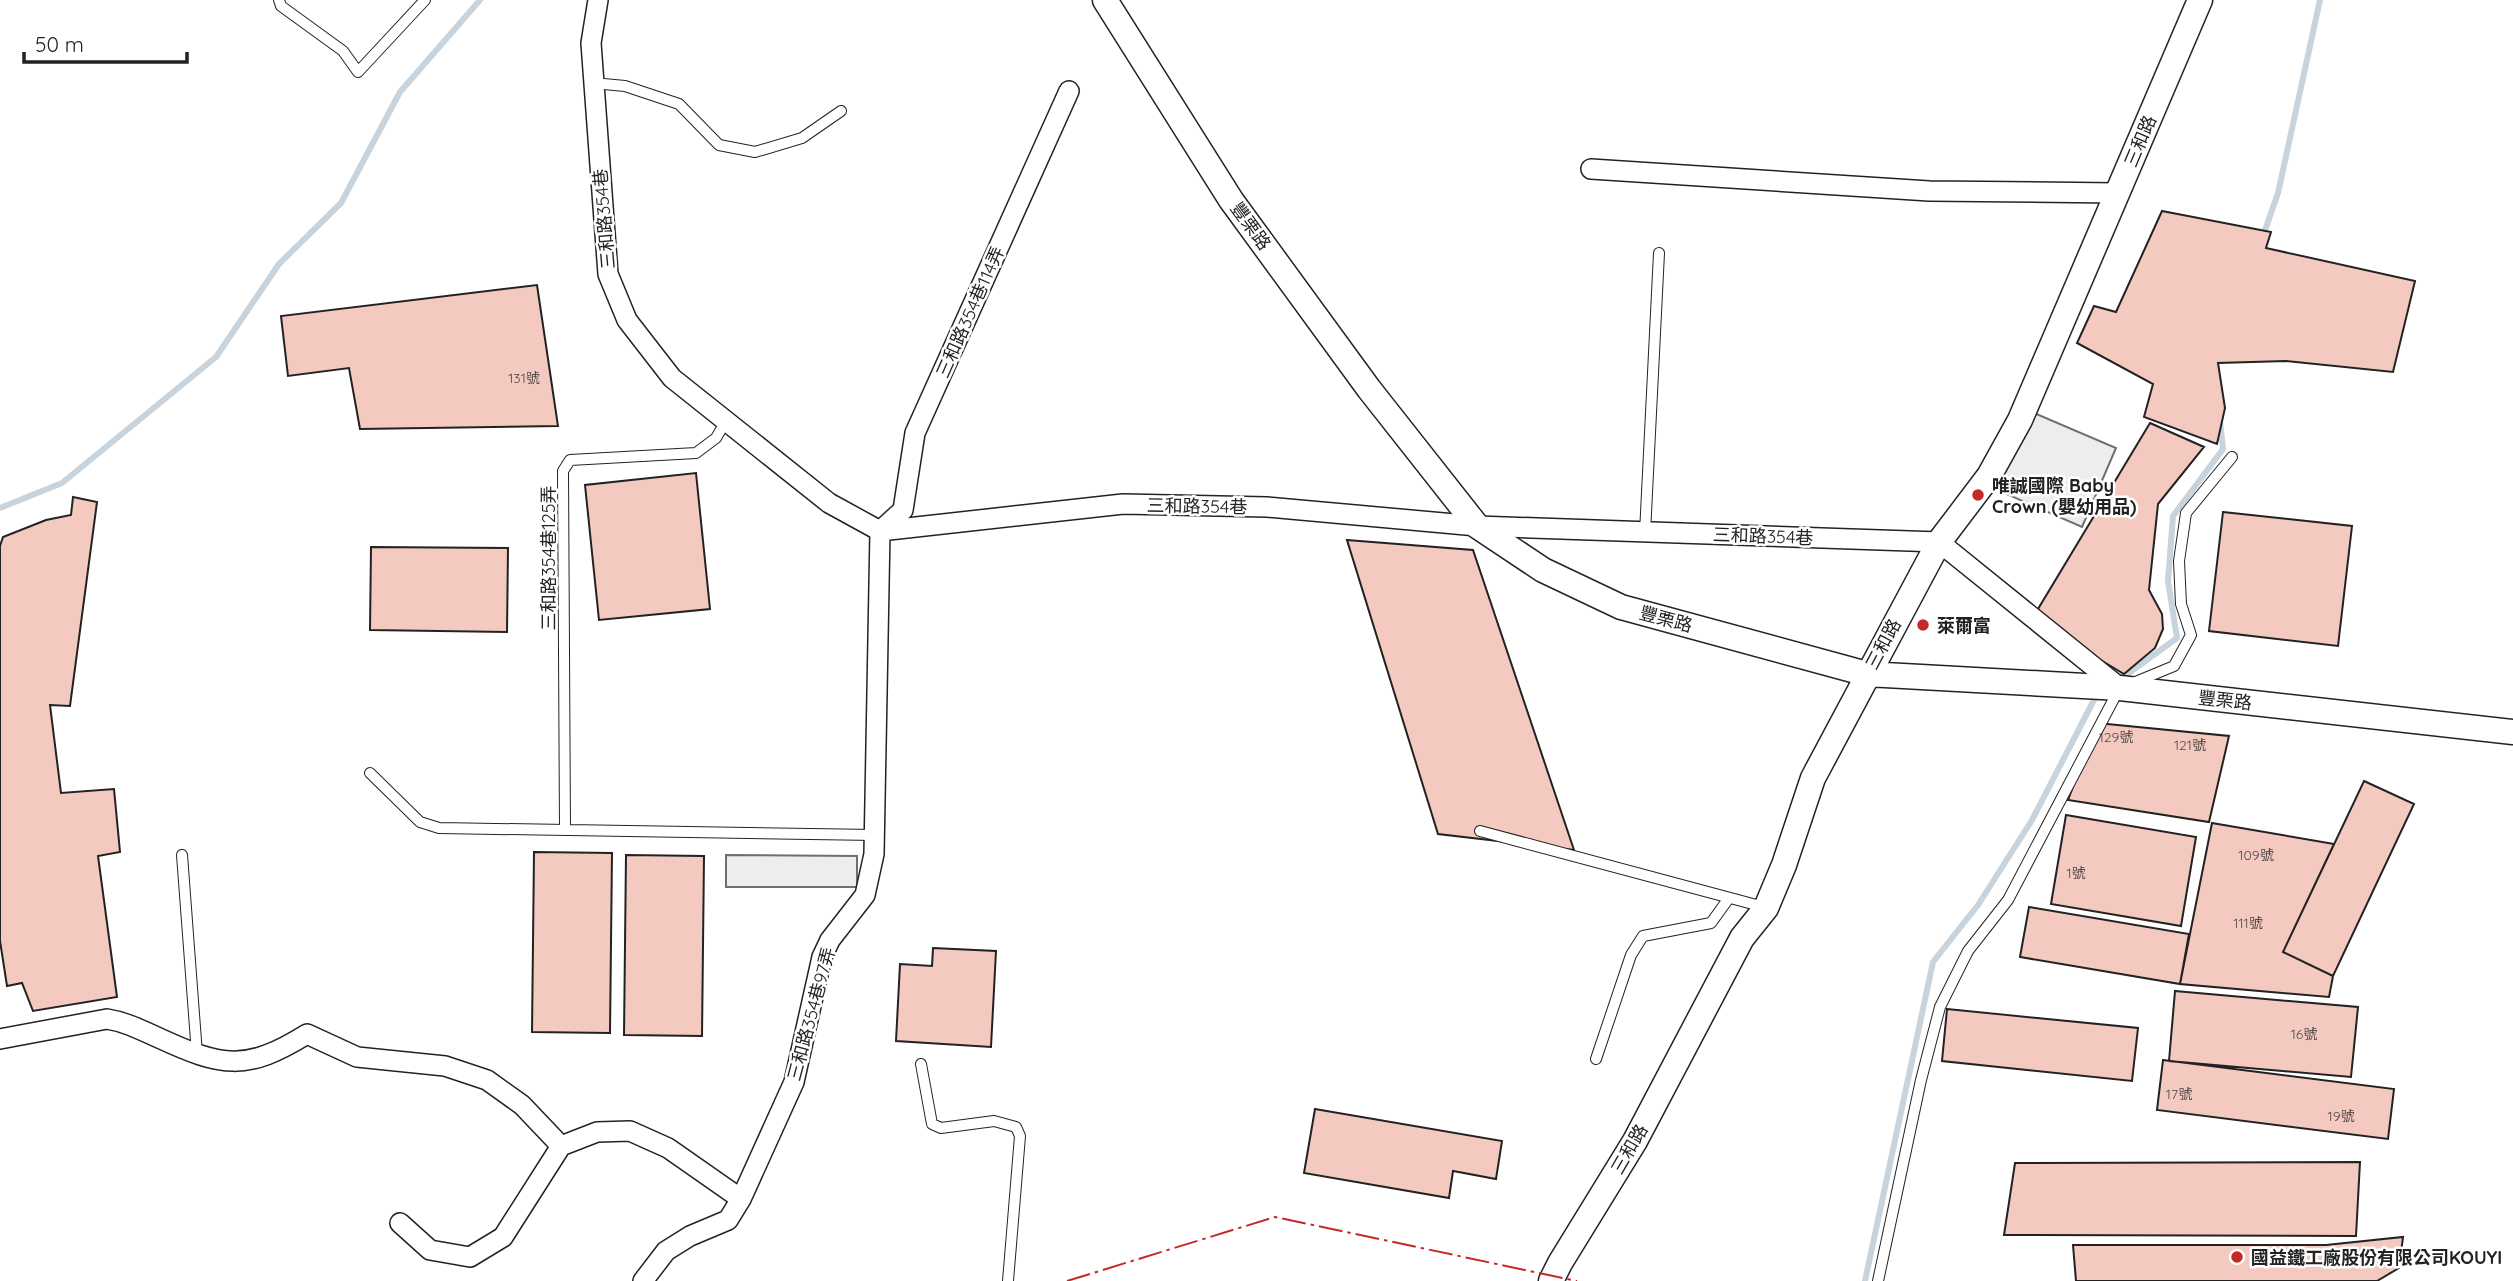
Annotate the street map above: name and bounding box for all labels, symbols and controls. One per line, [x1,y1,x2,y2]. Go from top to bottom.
scale bar [24,21,187,65]
text: 50 m [35,31,84,57]
street label: 三和路 [2119,112,2161,170]
street label: 三和路354巷 [588,168,620,270]
street label: 豐栗路 [1226,197,1276,255]
street label: 三和路354巷114弄 [931,243,1009,381]
house number: 131號 [508,369,540,387]
place label: 唯誠國際 Baby Crown (嬰幼用品) [1992,474,2136,518]
street label: 三和路354巷125弄 [537,485,560,631]
marker: 唯誠國際 Baby Crown (嬰幼用品) [1970,487,1986,503]
street label: 三和路354巷 [1146,494,1248,518]
street label: 三和路354巷 [1712,523,1814,549]
street label: 豐栗路 [1637,601,1695,637]
place label: 萊爾富 [1937,614,1991,637]
street label: 三和路 [1860,615,1906,673]
marker: 萊爾富 [1915,617,1931,633]
street label: 豐栗路 [2197,686,2253,714]
house number: 129號 [2099,728,2133,746]
house number: 121號 [2174,736,2206,754]
house number: 109號 [2238,846,2274,864]
house number: 1號 [2066,864,2086,882]
house number: 111號 [2233,914,2263,932]
street label: 三和路354巷97弄 [782,945,840,1083]
house number: 16號 [2291,1025,2317,1043]
house number: 17號 [2166,1085,2192,1103]
house number: 19號 [2328,1107,2355,1125]
street label: 三和路 [1606,1120,1652,1178]
place label: 國益鐵工廠股份有限公司KOUYI [2251,1246,2502,1269]
marker: 國益鐵工廠股份有限公司KOUYI [2229,1249,2245,1265]

